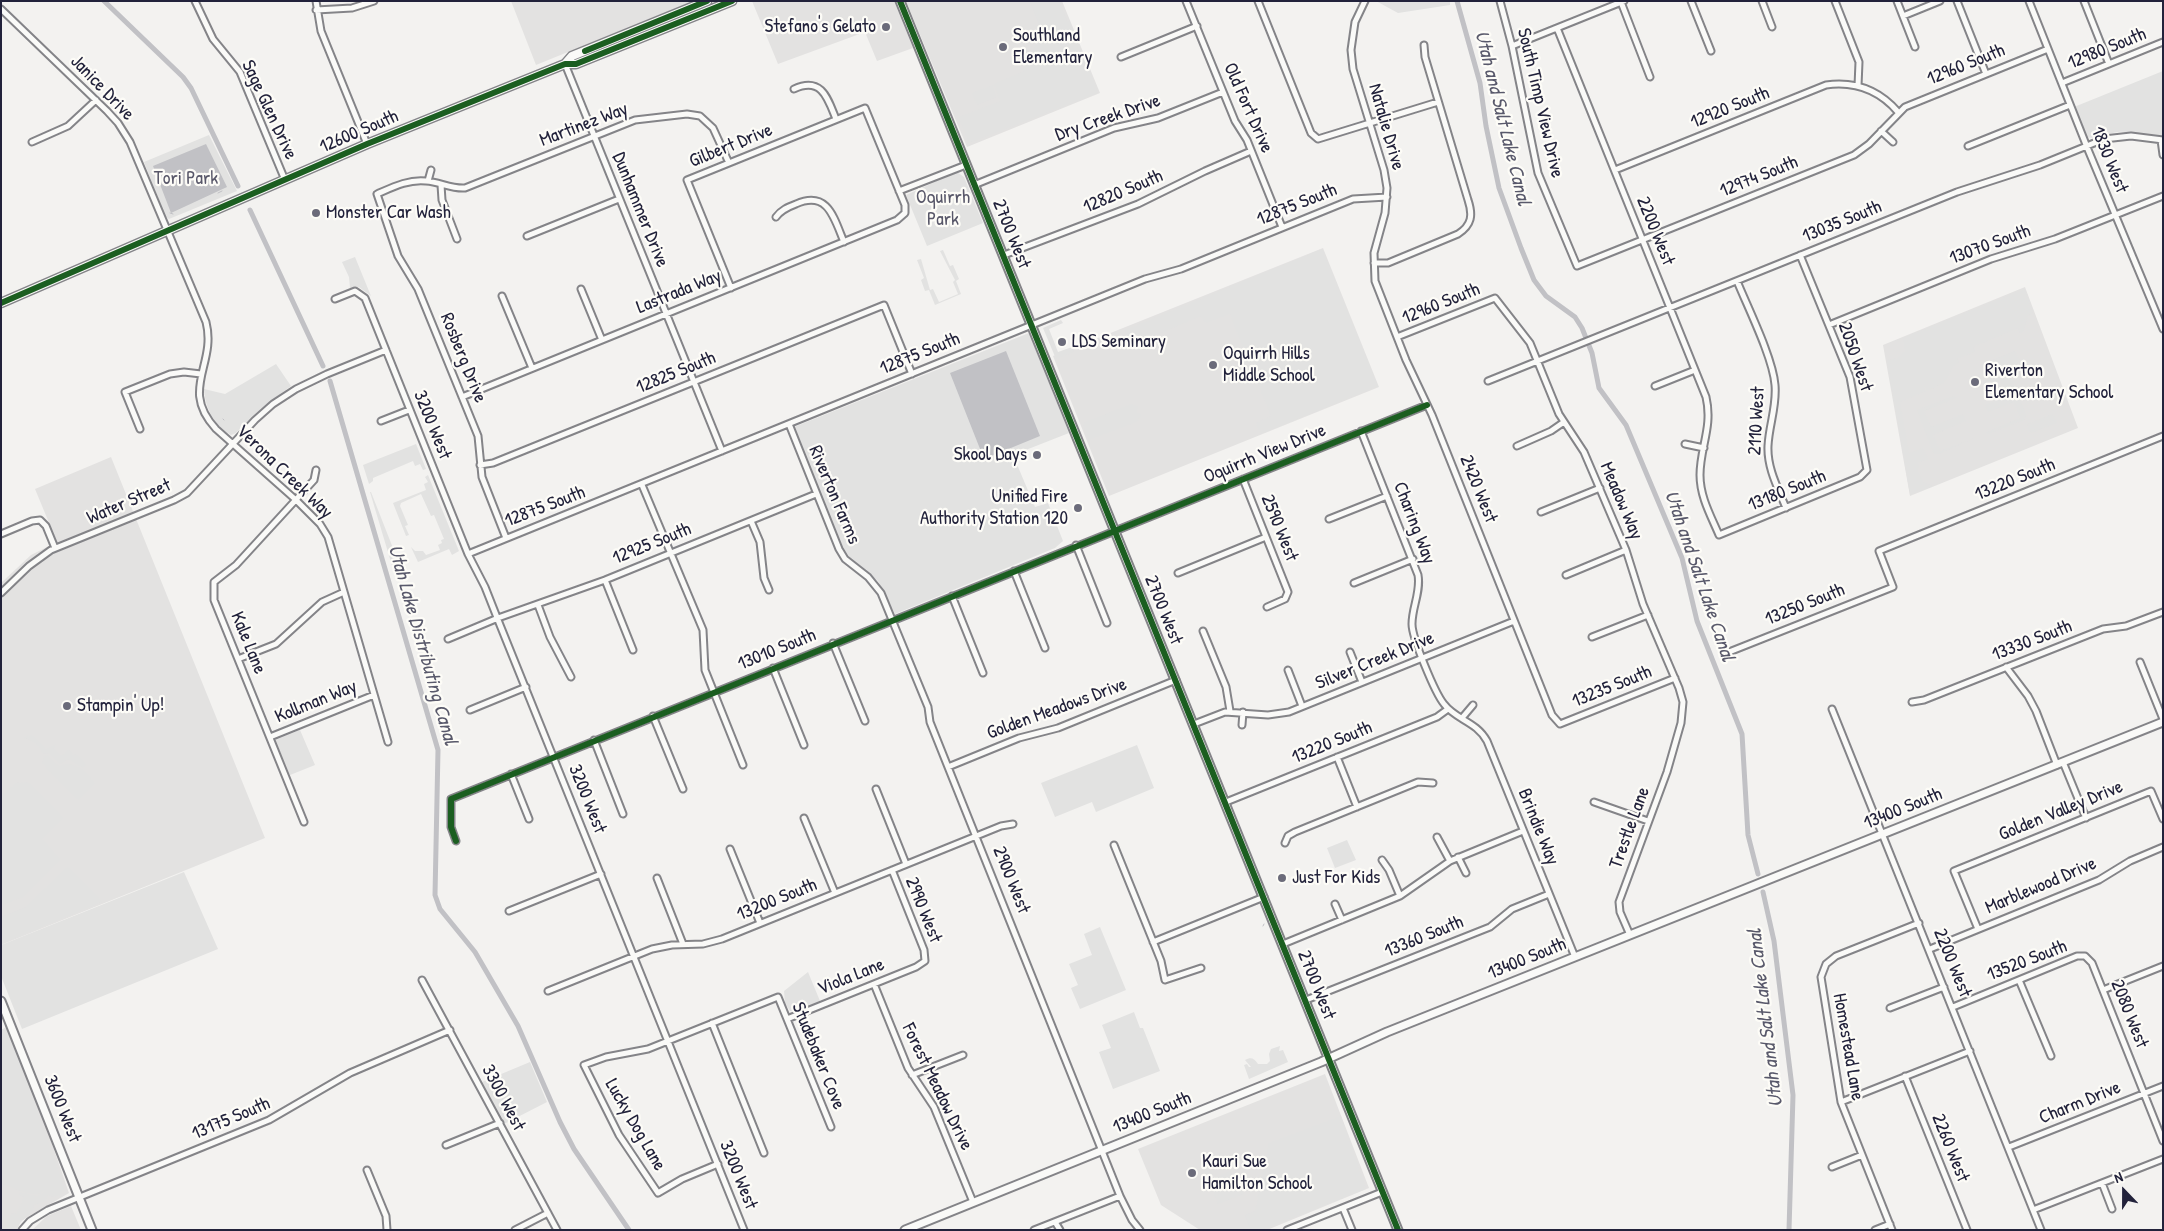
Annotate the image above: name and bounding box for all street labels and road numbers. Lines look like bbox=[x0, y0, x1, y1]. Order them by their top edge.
street label: 12980 South bbox=[2065, 23, 2149, 75]
street label: South Timp View Drive bbox=[1512, 26, 1568, 180]
street label: 12960 South bbox=[1924, 39, 2008, 91]
street label: Janice Drive bbox=[65, 50, 139, 126]
street label: Sage Glen Drive bbox=[236, 57, 302, 163]
street label: Old Fort Drive bbox=[1218, 59, 1278, 157]
street label: Natalie Drive bbox=[1363, 81, 1409, 173]
street label: 12920 South bbox=[1687, 82, 1773, 134]
street label: Dry Creek Drive bbox=[1052, 89, 1164, 147]
street label: Martinez Way bbox=[537, 98, 631, 152]
street label: 12600 South bbox=[316, 105, 402, 159]
street label: Gilbert Drive bbox=[686, 119, 776, 173]
street label: 1830 West bbox=[2085, 123, 2133, 197]
street label: Dunhammer Drive bbox=[607, 149, 673, 271]
street label: 12974 South bbox=[1717, 151, 1801, 203]
street label: 12820 South bbox=[1080, 165, 1166, 219]
street label: 12875 South bbox=[1254, 179, 1340, 231]
street label: 2200 West bbox=[1631, 193, 1679, 269]
street label: 2700 West bbox=[987, 196, 1035, 272]
street label: 13035 South bbox=[1799, 196, 1885, 248]
street label: 13070 South bbox=[1946, 220, 2034, 270]
street label: Lastrada Way bbox=[633, 265, 725, 319]
street label: 12960 South bbox=[1399, 278, 1483, 330]
street label: Rosberg Drive bbox=[435, 310, 491, 406]
street label: 2050 West bbox=[1833, 320, 1877, 394]
street label: 12875 South bbox=[877, 328, 963, 380]
street label: 12825 South bbox=[633, 347, 719, 399]
street label: 2110 West bbox=[1744, 386, 1770, 456]
street label: 3200 West bbox=[408, 387, 456, 463]
street label: Oquirrh View Drive bbox=[1201, 419, 1329, 489]
street label: Verona Creek Way bbox=[231, 420, 337, 524]
street label: Riverton Farms bbox=[803, 442, 865, 548]
street label: 2420 West bbox=[1454, 452, 1502, 526]
street label: 13220 South bbox=[1972, 454, 2058, 506]
street label: Meadow Way bbox=[1595, 459, 1647, 543]
street label: 13180 South bbox=[1745, 465, 1829, 517]
street label: Water Street bbox=[84, 474, 174, 530]
street label: Charing Way bbox=[1388, 479, 1440, 567]
street label: 12875 South bbox=[502, 481, 588, 533]
street label: 2590 West bbox=[1255, 491, 1303, 565]
street label: 12925 South bbox=[609, 518, 695, 570]
street label: 2700 West bbox=[1139, 572, 1187, 648]
street label: 13250 South bbox=[1762, 579, 1848, 631]
street label: Kale Lane bbox=[225, 609, 271, 677]
street label: 13330 South bbox=[1989, 615, 2075, 667]
street label: 13010 South bbox=[735, 624, 819, 676]
street label: Silver Creek Drive bbox=[1312, 627, 1438, 695]
street label: 13235 South bbox=[1569, 661, 1655, 713]
street label: Golden Meadows Drive bbox=[984, 673, 1130, 745]
street label: Kollman Way bbox=[272, 675, 360, 729]
street label: 13220 South bbox=[1289, 717, 1375, 769]
street label: 3200 West bbox=[563, 761, 611, 837]
street label: Golden Valley Drive bbox=[1996, 776, 2126, 846]
street label: 13400 South bbox=[1861, 783, 1945, 835]
street label: Trestle Lane bbox=[1605, 784, 1655, 872]
street label: Brindie Way bbox=[1512, 785, 1564, 869]
street label: 2900 West bbox=[987, 843, 1035, 917]
street label: Marblewood Drive bbox=[1982, 852, 2100, 920]
street label: 13200 South bbox=[734, 874, 820, 926]
street label: 2990 West bbox=[900, 874, 946, 946]
street label: 13360 South bbox=[1381, 911, 1467, 963]
street label: 2200 West bbox=[1928, 925, 1976, 1001]
street label: 13400 South bbox=[1485, 933, 1569, 985]
street label: 13520 South bbox=[1984, 935, 2070, 987]
street label: 2700 West bbox=[1292, 947, 1340, 1023]
street label: Viola Lane bbox=[814, 953, 888, 1001]
street label: 2080 West bbox=[2105, 977, 2153, 1051]
street label: Homestead Lane bbox=[1827, 992, 1869, 1102]
street label: Studebaker Cove bbox=[786, 999, 850, 1113]
street label: Forest Meadow Drive bbox=[896, 1020, 978, 1154]
street label: 3300 West bbox=[476, 1061, 530, 1135]
street label: 3600 West bbox=[38, 1072, 86, 1146]
street label: Lucky Dog Lane bbox=[600, 1075, 670, 1175]
street label: Charm Drive bbox=[2036, 1076, 2124, 1130]
street label: 13400 South bbox=[1110, 1087, 1194, 1139]
street label: 13175 South bbox=[189, 1092, 273, 1146]
street label: 2260 West bbox=[1926, 1111, 1974, 1185]
street label: 3200 West bbox=[714, 1137, 762, 1213]

